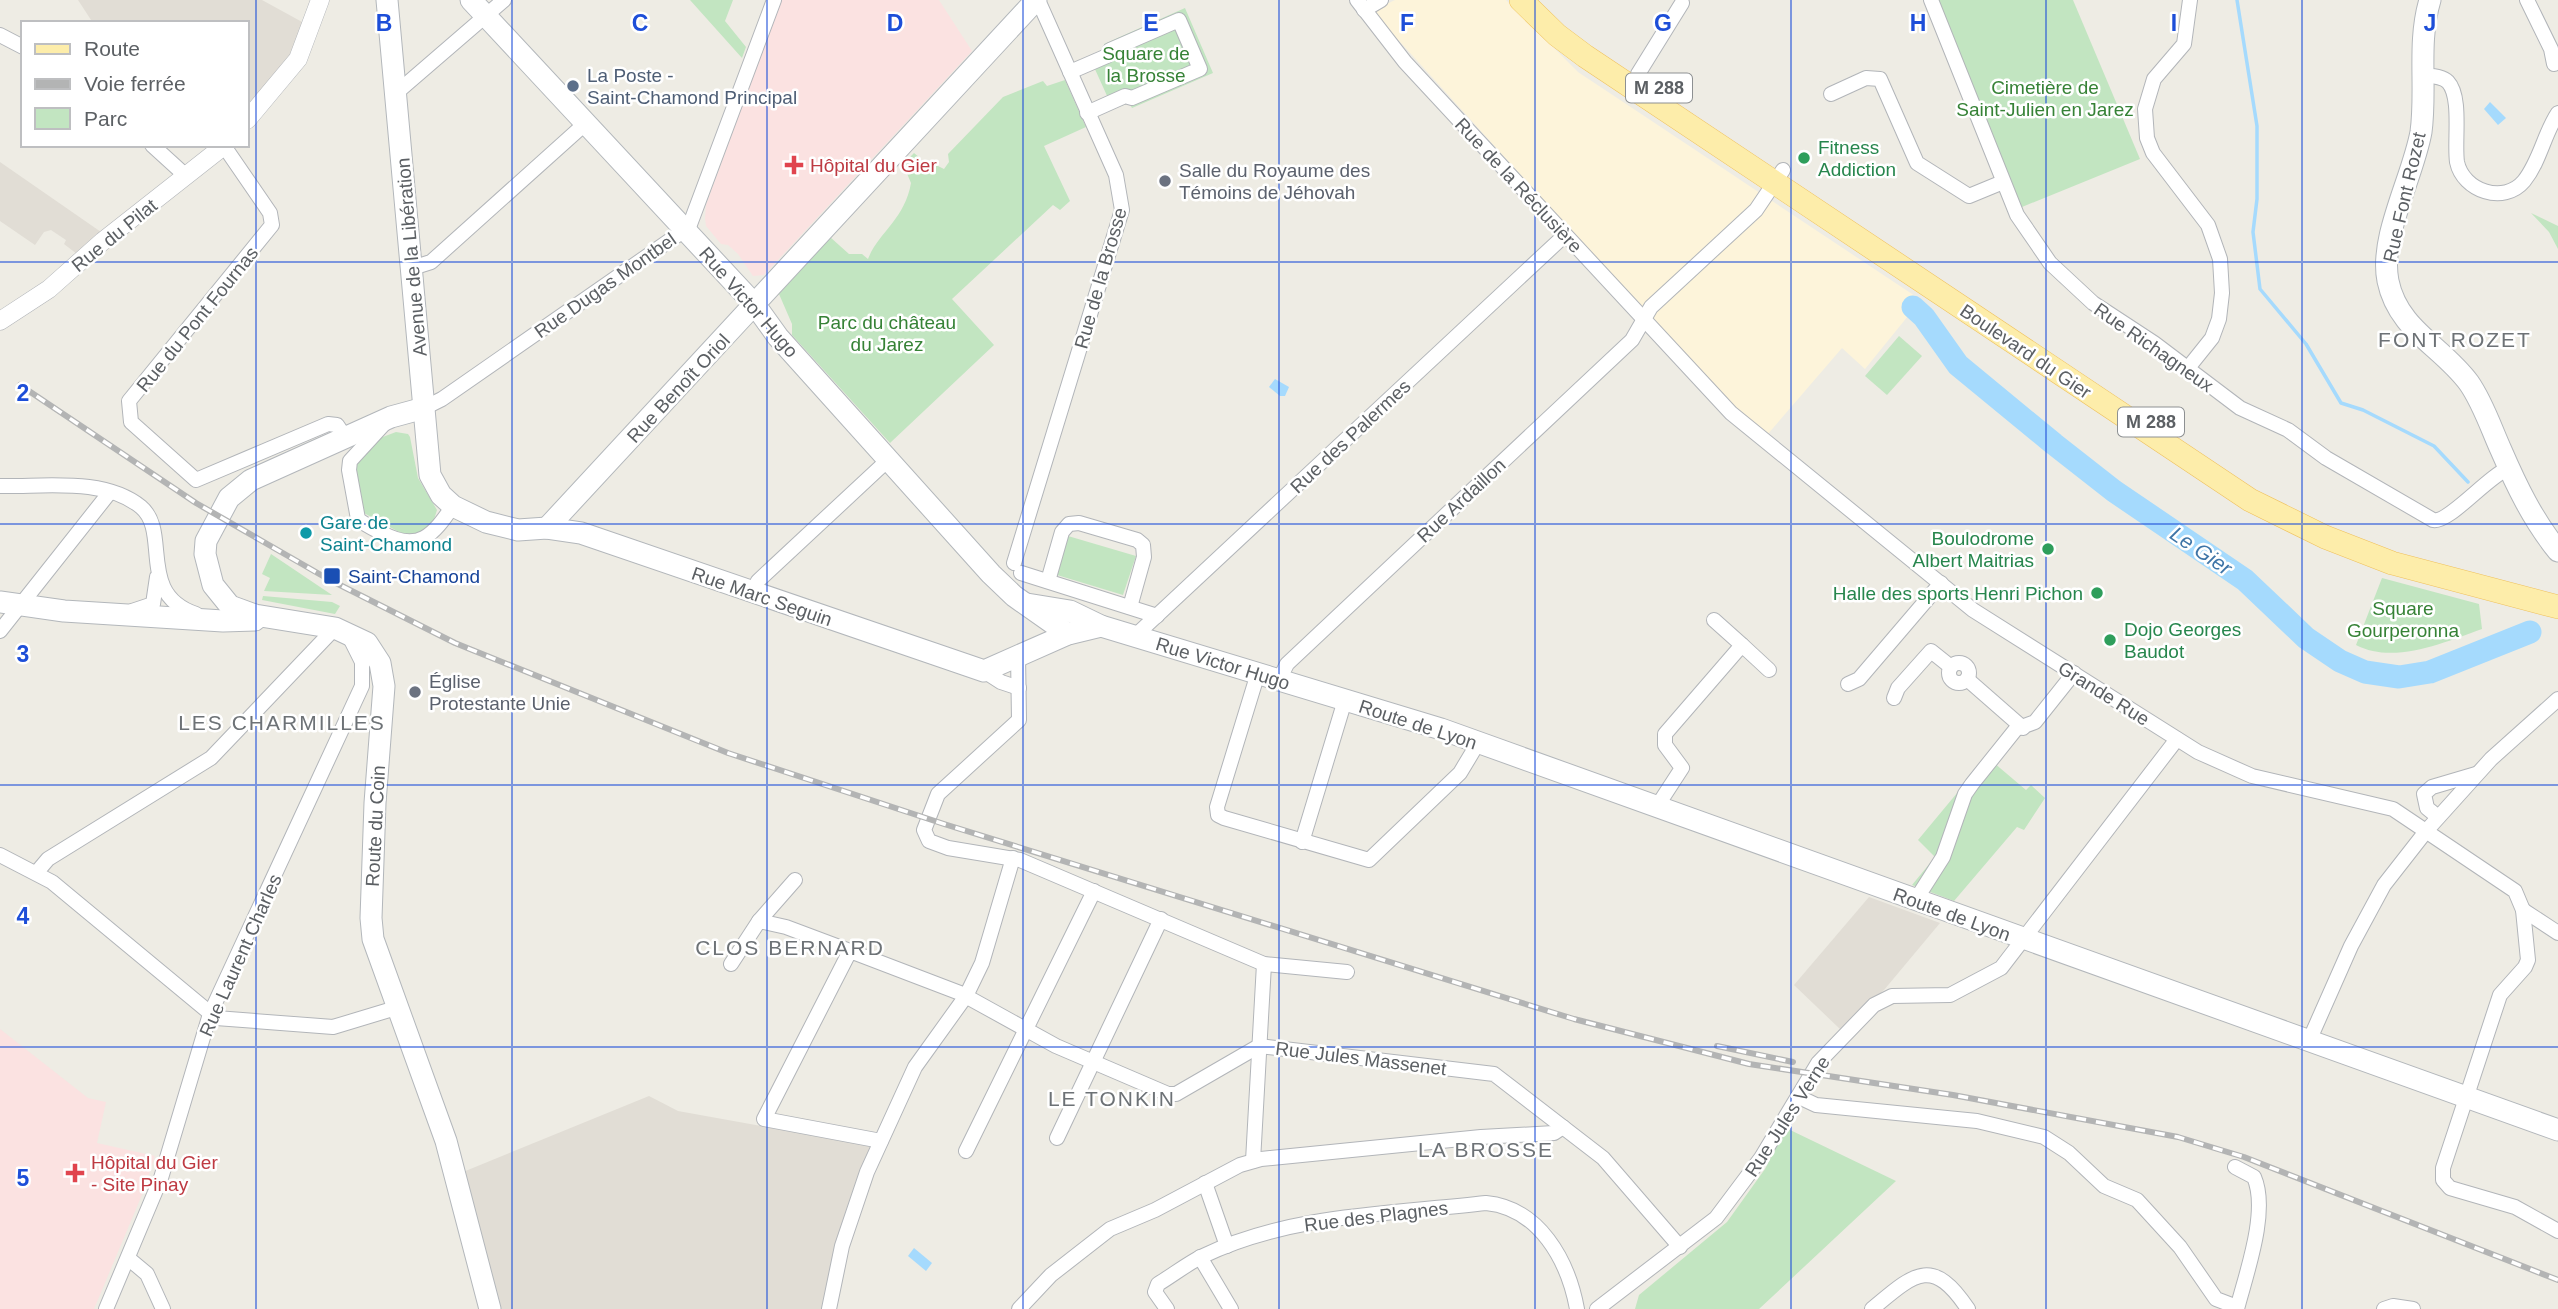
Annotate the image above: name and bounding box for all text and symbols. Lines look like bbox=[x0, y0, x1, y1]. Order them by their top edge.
text: B bbox=[376, 10, 392, 36]
text: C bbox=[632, 10, 648, 36]
text: D bbox=[887, 10, 903, 36]
text: E bbox=[1143, 10, 1159, 36]
text: F bbox=[1400, 10, 1414, 36]
text: G bbox=[1654, 10, 1672, 36]
text: H bbox=[1910, 10, 1926, 36]
text: I bbox=[2171, 10, 2177, 36]
text: J bbox=[2424, 10, 2436, 36]
legend bbox=[21, 21, 248, 147]
text: Route bbox=[84, 37, 140, 60]
park label: Square de la Brosse bbox=[1102, 43, 1190, 86]
place label: La Poste - Saint-Chamond Principal bbox=[587, 65, 797, 108]
text: Voie ferrée bbox=[84, 72, 186, 95]
road number: M 288 bbox=[1626, 74, 1692, 102]
park label: Cimetière de Saint-Julien en Jarez bbox=[1956, 77, 2134, 120]
marker: La Poste - Saint-Chamond Principal bbox=[565, 78, 581, 94]
text: Parc bbox=[84, 107, 127, 130]
street label: Rue de la Réclusière bbox=[1451, 114, 1586, 257]
street label: Rue Font Rozet bbox=[2379, 129, 2430, 264]
place label: Fitness Addiction bbox=[1818, 137, 1896, 180]
marker: Fitness Addiction bbox=[1796, 150, 1812, 166]
marker: Hôpital du Gier bbox=[784, 155, 804, 175]
place label: Hôpital du Gier bbox=[810, 155, 937, 176]
street label: Avenue de la Libération bbox=[392, 157, 431, 357]
place label: Salle du Royaume des Témoins de Jéhovah bbox=[1179, 160, 1370, 203]
marker: Salle du Royaume des Témoins de Jéhovah bbox=[1157, 173, 1173, 189]
street label: Rue du Pilat bbox=[67, 194, 162, 276]
street label: Rue de la Brosse bbox=[1070, 205, 1131, 351]
street label: Rue Dugas Montbel bbox=[530, 229, 680, 342]
street label: Rue du Pont Fournas bbox=[132, 243, 262, 396]
street label: Rue Victor Hugo bbox=[695, 243, 802, 362]
street label: Rue Richagneux bbox=[2090, 299, 2218, 397]
street label: Boulevard du Gier bbox=[1956, 300, 2096, 403]
park label: Parc du château du Jarez bbox=[818, 312, 956, 355]
district label: FONT ROZET bbox=[2378, 328, 2532, 351]
street label: Rue Benoît Oriol bbox=[623, 330, 734, 447]
street label: Rue des Palermes bbox=[1286, 375, 1415, 497]
text: 2 bbox=[17, 380, 29, 406]
road number: M 288 bbox=[2118, 408, 2184, 436]
street label: Rue Ardaillon bbox=[1413, 454, 1510, 547]
place label: Gare de Saint-Chamond bbox=[320, 512, 452, 555]
water label: Le Gier bbox=[2166, 522, 2237, 580]
marker: Gare de Saint-Chamond bbox=[298, 525, 314, 541]
place label: Boulodrome Albert Maitrias bbox=[1913, 528, 2034, 571]
marker: Boulodrome Albert Maitrias bbox=[2040, 541, 2056, 557]
street label: Rue Marc Seguin bbox=[689, 563, 835, 630]
marker: Saint-Chamond bbox=[322, 566, 342, 586]
place label: Saint-Chamond bbox=[348, 566, 480, 587]
place label: Halle des sports Henri Pichon bbox=[1833, 583, 2083, 604]
marker: Halle des sports Henri Pichon bbox=[2089, 585, 2105, 601]
park label: Square Gourperonna bbox=[2347, 598, 2459, 641]
place label: Dojo Georges Baudot bbox=[2124, 619, 2241, 662]
marker: Dojo Georges Baudot bbox=[2102, 632, 2118, 648]
street label: Rue Victor Hugo bbox=[1153, 633, 1292, 694]
text: 3 bbox=[17, 641, 29, 667]
street label: Grande Rue bbox=[2054, 657, 2153, 730]
place label: Église Protestante Unie bbox=[429, 671, 571, 714]
marker: Église Protestante Unie bbox=[407, 684, 423, 700]
street label: Route de Lyon bbox=[1356, 696, 1480, 753]
district label: LES CHARMILLES bbox=[178, 711, 386, 734]
street label: Route du Coin bbox=[362, 765, 389, 887]
street label: Rue Laurent Charles bbox=[195, 871, 286, 1040]
street label: Route de Lyon bbox=[1890, 884, 2013, 945]
text: 4 bbox=[17, 903, 30, 929]
district label: CLOS BERNARD bbox=[695, 936, 885, 959]
street label: Rue Jules Massenet bbox=[1274, 1038, 1448, 1079]
street label: Rue Jules Verne bbox=[1741, 1052, 1834, 1180]
district label: LE TONKIN bbox=[1048, 1087, 1176, 1110]
district label: LA BROSSE bbox=[1418, 1138, 1554, 1161]
place label: Hôpital du Gier - Site Pinay bbox=[91, 1152, 218, 1195]
marker: Hôpital du Gier - Site Pinay bbox=[65, 1163, 85, 1183]
text: 5 bbox=[17, 1165, 30, 1191]
street label: Rue des Plagnes bbox=[1303, 1197, 1449, 1236]

